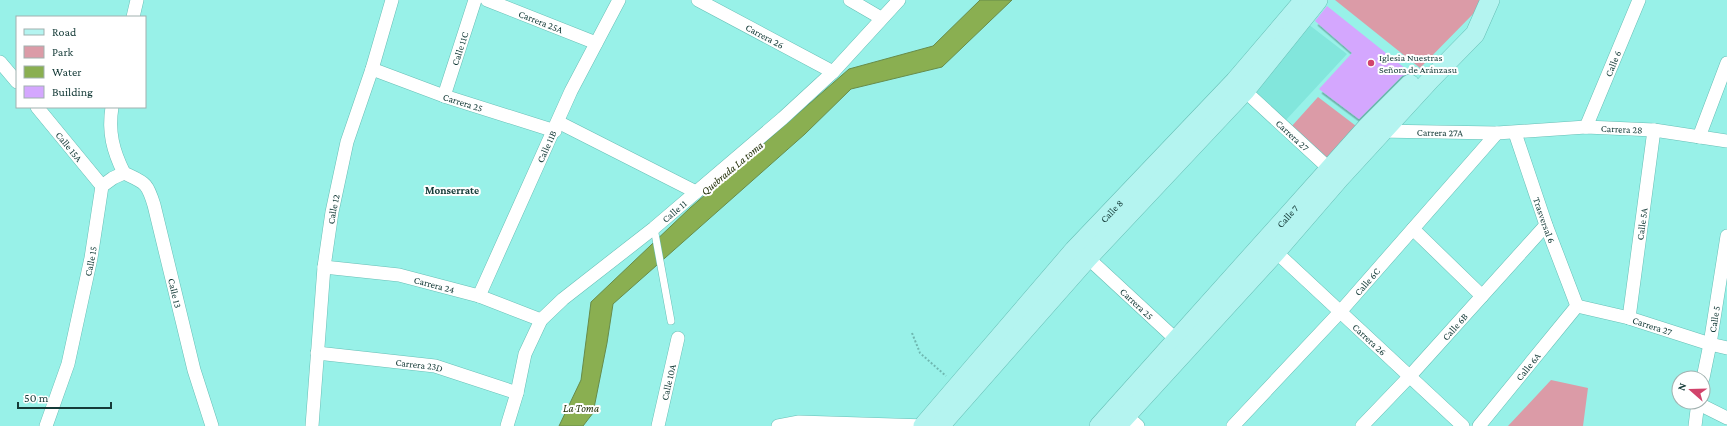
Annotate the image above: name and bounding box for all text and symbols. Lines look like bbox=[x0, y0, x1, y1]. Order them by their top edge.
street label: Carrera 25A bbox=[517, 8, 565, 35]
legend bbox=[16, 16, 146, 108]
street label: Carrera 26 bbox=[744, 21, 786, 50]
text: Road bbox=[52, 25, 77, 39]
street label: Calle 11C bbox=[449, 30, 470, 67]
text: Park bbox=[52, 45, 74, 59]
street label: Calle 6 bbox=[1602, 49, 1623, 78]
place label: Iglesia Nuestras Señora de Aránzasu bbox=[1379, 52, 1458, 75]
marker: Iglesia Nuestras Señora de Aránzasu bbox=[1366, 58, 1376, 68]
text: Water bbox=[52, 65, 82, 79]
text: Building bbox=[52, 85, 93, 99]
street label: Carrera 25 bbox=[442, 91, 485, 114]
street label: Carrera 27 bbox=[1274, 117, 1312, 153]
street label: Carrera 28 bbox=[1601, 122, 1643, 135]
street label: Carrera 27A bbox=[1417, 126, 1464, 138]
street label: Calle 11B bbox=[534, 128, 558, 164]
street label: Calle 15A bbox=[54, 129, 85, 164]
water label: Quebrada La toma bbox=[699, 139, 765, 197]
district label: Monserrate bbox=[425, 184, 479, 196]
street label: Calle 12 bbox=[325, 193, 341, 225]
street label: Trasversal 6 bbox=[1532, 196, 1558, 245]
street label: Calle 11 bbox=[660, 197, 689, 224]
street label: Calle 8 bbox=[1098, 197, 1125, 225]
street label: Calle 7 bbox=[1274, 202, 1300, 230]
street label: Calle 5A bbox=[1634, 207, 1649, 241]
street label: Calle 15 bbox=[82, 245, 98, 277]
street label: Calle 6C bbox=[1352, 265, 1382, 297]
street label: Carrera 24 bbox=[413, 274, 456, 295]
street label: Calle 13 bbox=[166, 277, 184, 309]
street label: Carrera 25 bbox=[1118, 285, 1156, 322]
street label: Calle 5 bbox=[1706, 305, 1721, 333]
street label: Calle 6B bbox=[1440, 310, 1470, 342]
street label: Carrera 27 bbox=[1631, 314, 1674, 337]
street label: Carrera 26 bbox=[1351, 321, 1389, 357]
street label: Calle 6A bbox=[1513, 350, 1543, 383]
street label: Carrera 23D bbox=[395, 356, 445, 374]
street label: Calle 10A bbox=[659, 363, 677, 401]
north arrow bbox=[1671, 370, 1711, 410]
text: N bbox=[1675, 381, 1689, 392]
scale bar bbox=[18, 384, 111, 410]
text: 50 m bbox=[24, 391, 49, 405]
water label: La Toma bbox=[563, 402, 599, 414]

